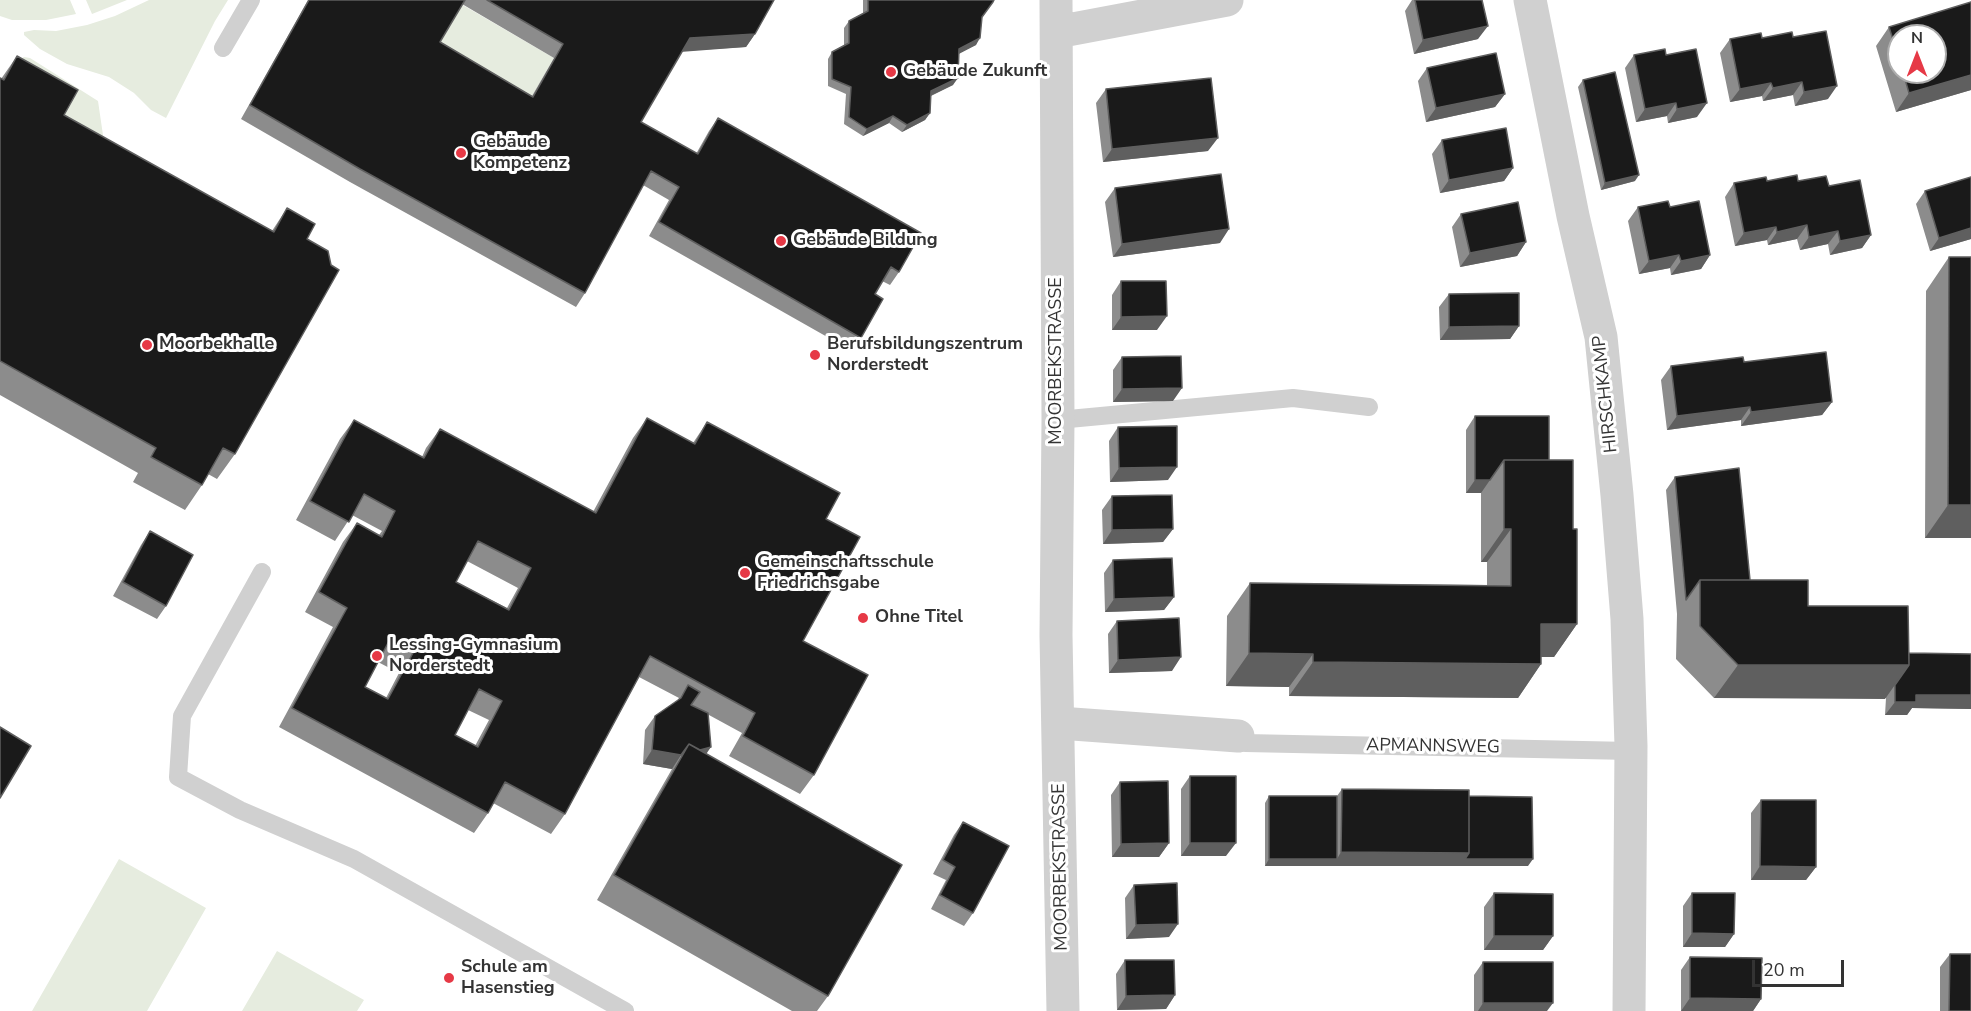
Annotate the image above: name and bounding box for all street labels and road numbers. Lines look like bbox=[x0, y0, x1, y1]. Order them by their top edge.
street label: MOORBEKSTRASSE bbox=[1046, 277, 1068, 445]
street label: HIRSCHKAMP bbox=[1589, 334, 1623, 454]
street label: APMANNSWEG bbox=[1366, 735, 1500, 759]
street label: MOORBEKSTRASSE bbox=[1049, 783, 1073, 951]

